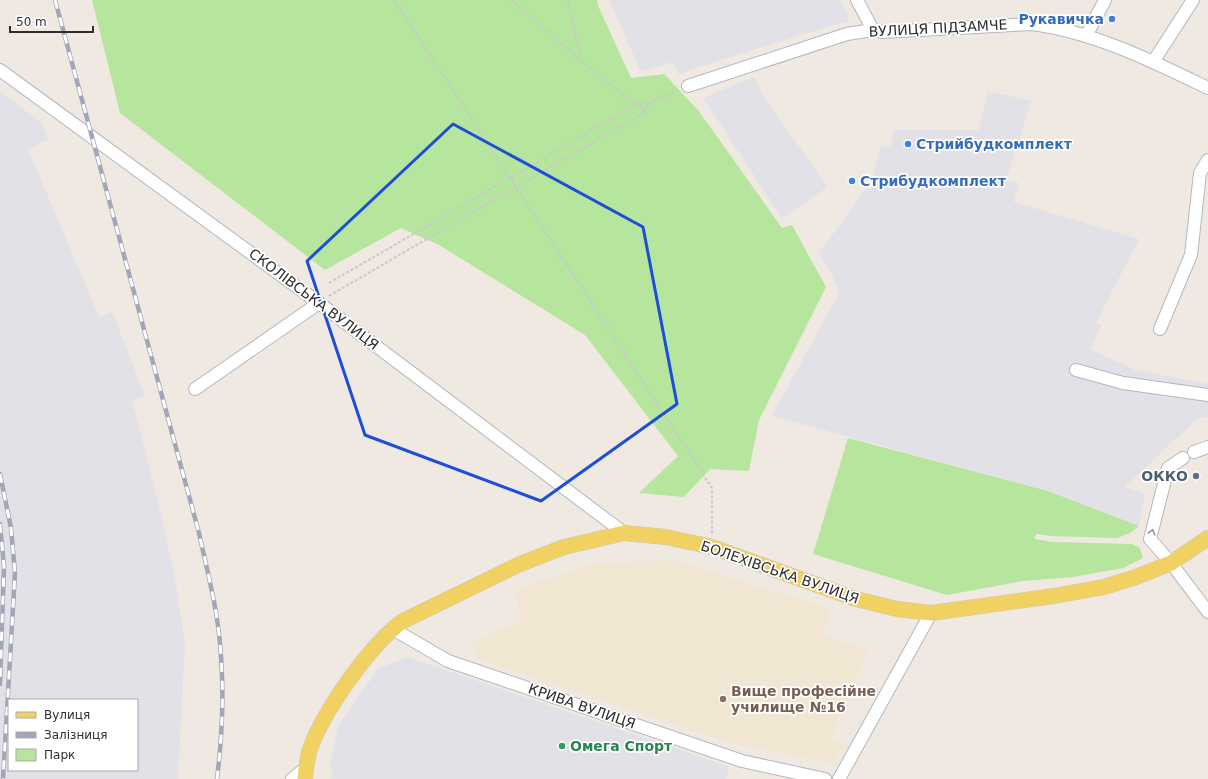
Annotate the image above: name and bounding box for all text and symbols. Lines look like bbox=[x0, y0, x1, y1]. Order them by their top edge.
scale bar bbox=[10, 8, 93, 34]
place label: Рукавичка bbox=[1018, 11, 1104, 27]
marker: Рукавичка bbox=[1107, 14, 1117, 24]
text: 50 m bbox=[16, 15, 47, 29]
street label: ВУЛИЦЯ ПІДЗАМЧЕ bbox=[868, 16, 1008, 40]
place label: Стрийбудкомплект bbox=[916, 136, 1073, 152]
marker: Стрийбудкомплект bbox=[903, 139, 913, 149]
place label: Стрибудкомплект bbox=[860, 173, 1007, 189]
marker: Стрибудкомплект bbox=[847, 176, 857, 186]
street label: СКОЛІВСЬКА ВУЛИЦЯ bbox=[246, 245, 382, 353]
place label: ОККО bbox=[1141, 468, 1188, 484]
marker: ОККО bbox=[1191, 471, 1201, 481]
one-way arrow bbox=[1147, 529, 1155, 535]
street label: БОЛЕХІВСЬКА ВУЛИЦЯ bbox=[699, 537, 861, 607]
street label: КРИВА ВУЛИЦЯ bbox=[526, 680, 638, 732]
place label: Вище професійне училище №16 bbox=[731, 683, 876, 715]
marker: Вище професійне училище №16 bbox=[718, 694, 728, 704]
legend bbox=[8, 699, 138, 771]
text: Вулиця bbox=[44, 708, 90, 722]
text: Залізниця bbox=[44, 728, 107, 742]
place label: Омега Спорт bbox=[570, 738, 673, 754]
marker: Омега Спорт bbox=[557, 741, 567, 751]
text: Парк bbox=[44, 748, 75, 762]

